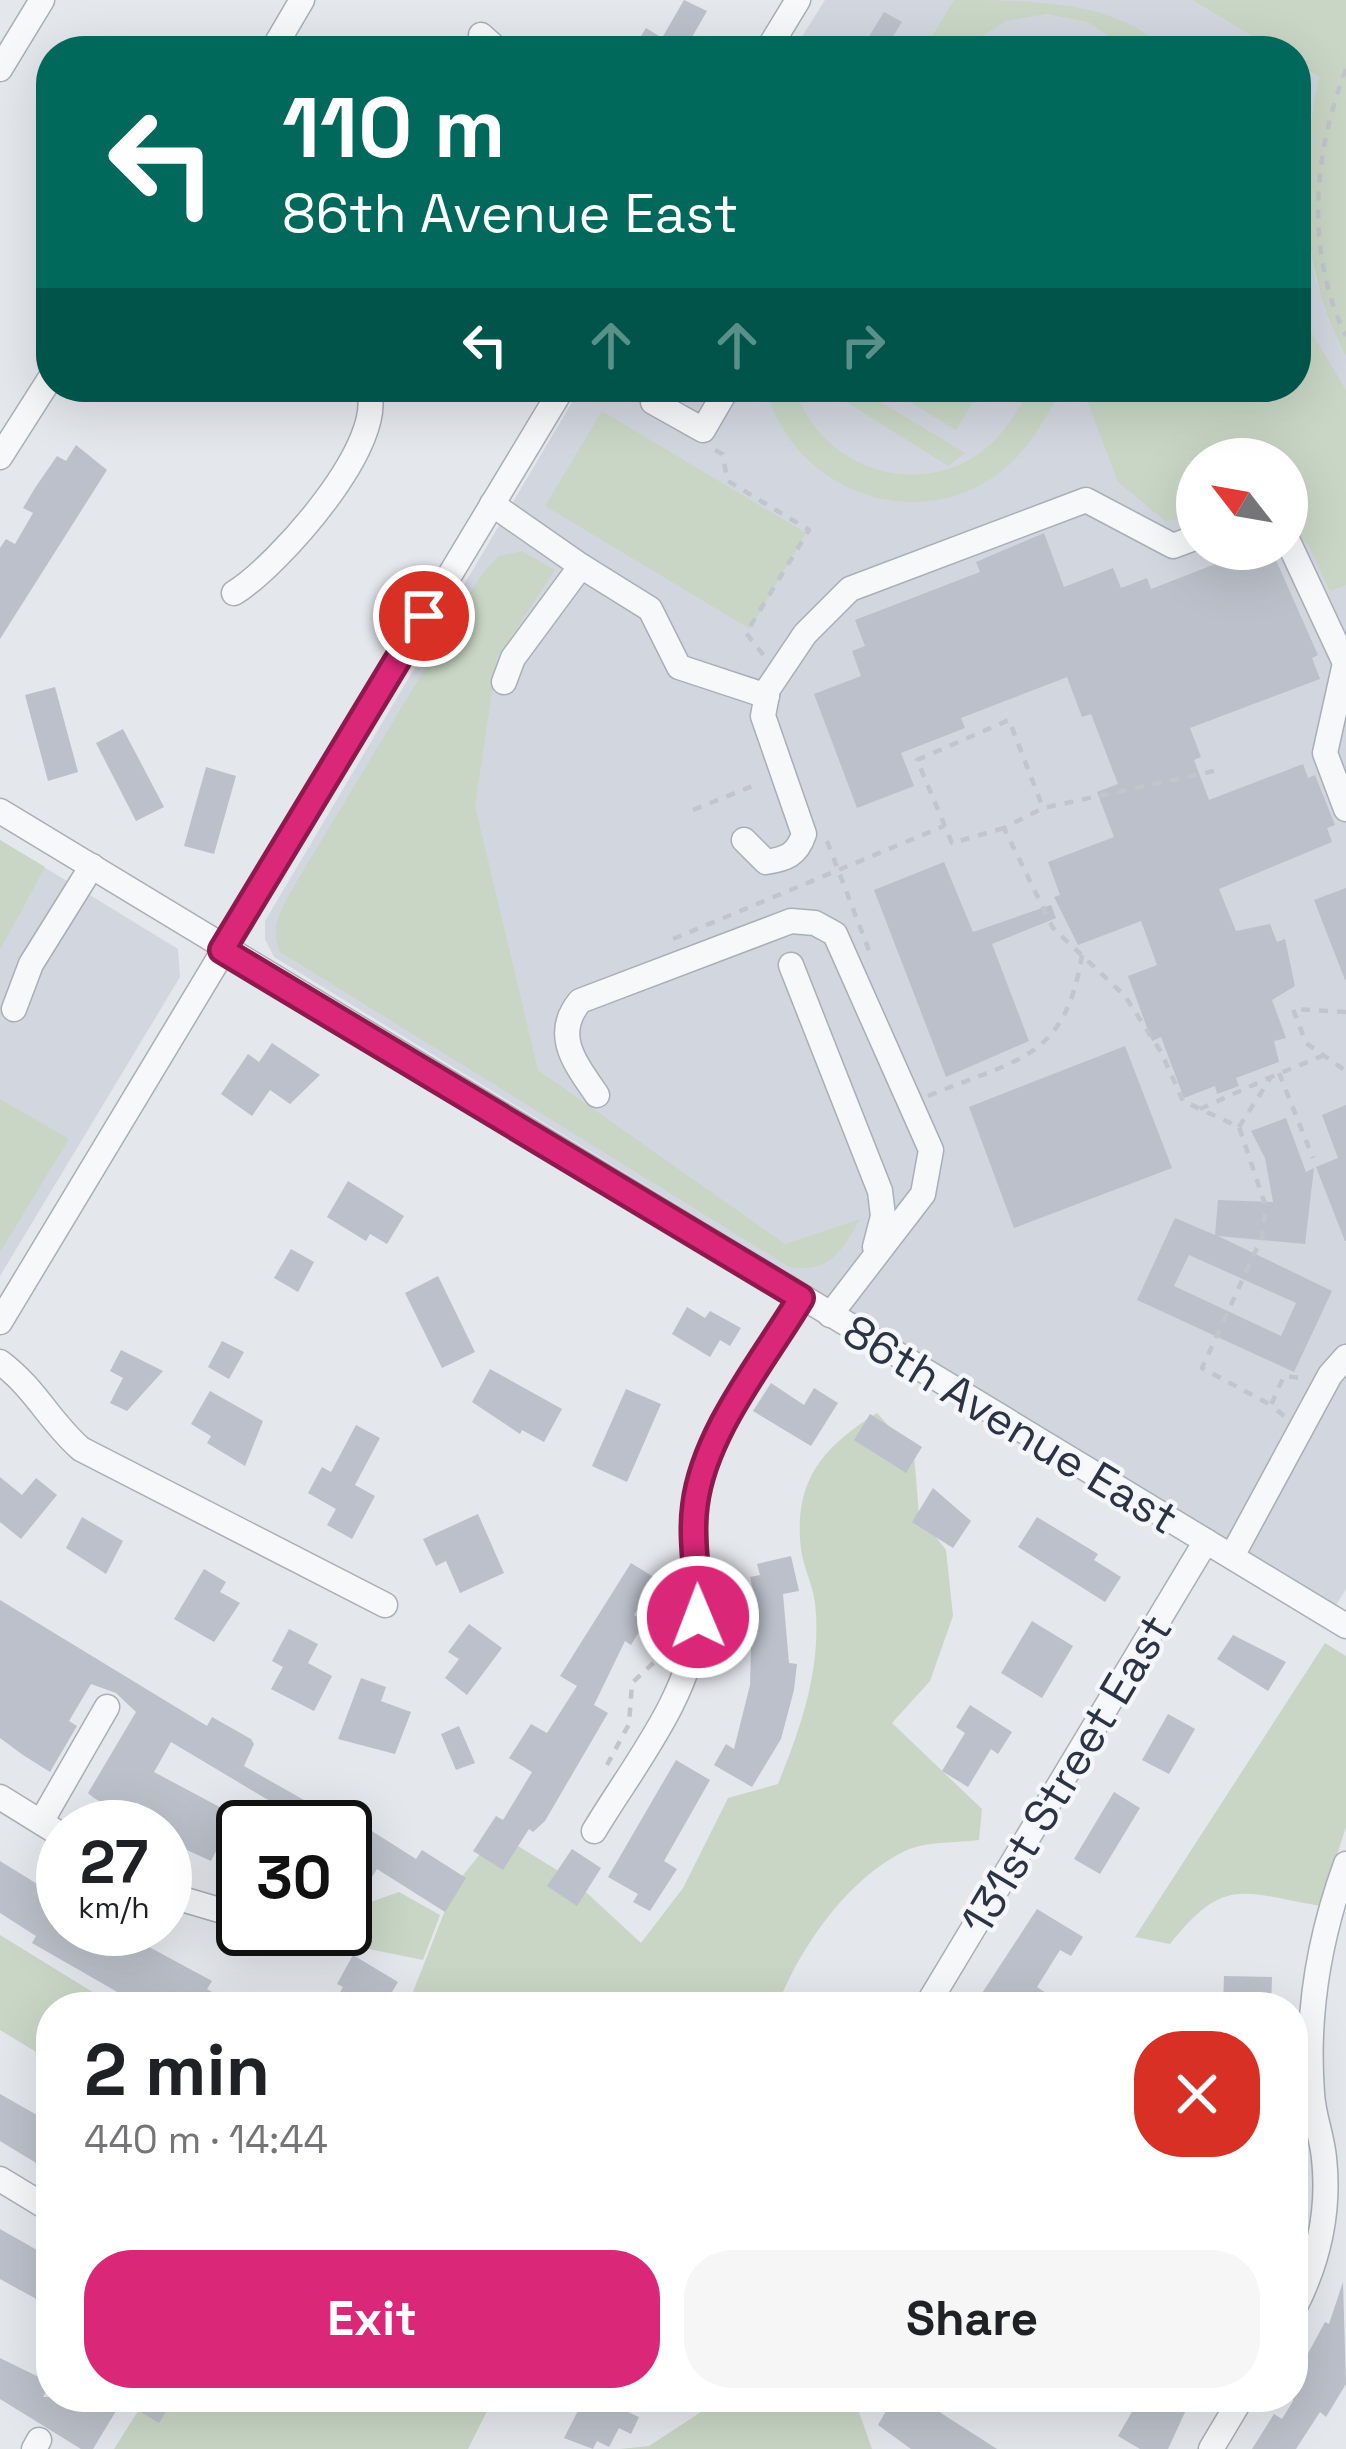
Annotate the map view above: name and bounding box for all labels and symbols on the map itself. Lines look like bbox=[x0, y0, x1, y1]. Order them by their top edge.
north arrow bbox=[1176, 438, 1308, 570]
pin bbox=[373, 565, 475, 667]
street label: 86th Avenue East bbox=[833, 1302, 1188, 1547]
position arrow bbox=[635, 1554, 761, 1680]
street label: 131st Street East bbox=[948, 1604, 1184, 1945]
speed limit sign: 30 bbox=[216, 1800, 372, 1956]

